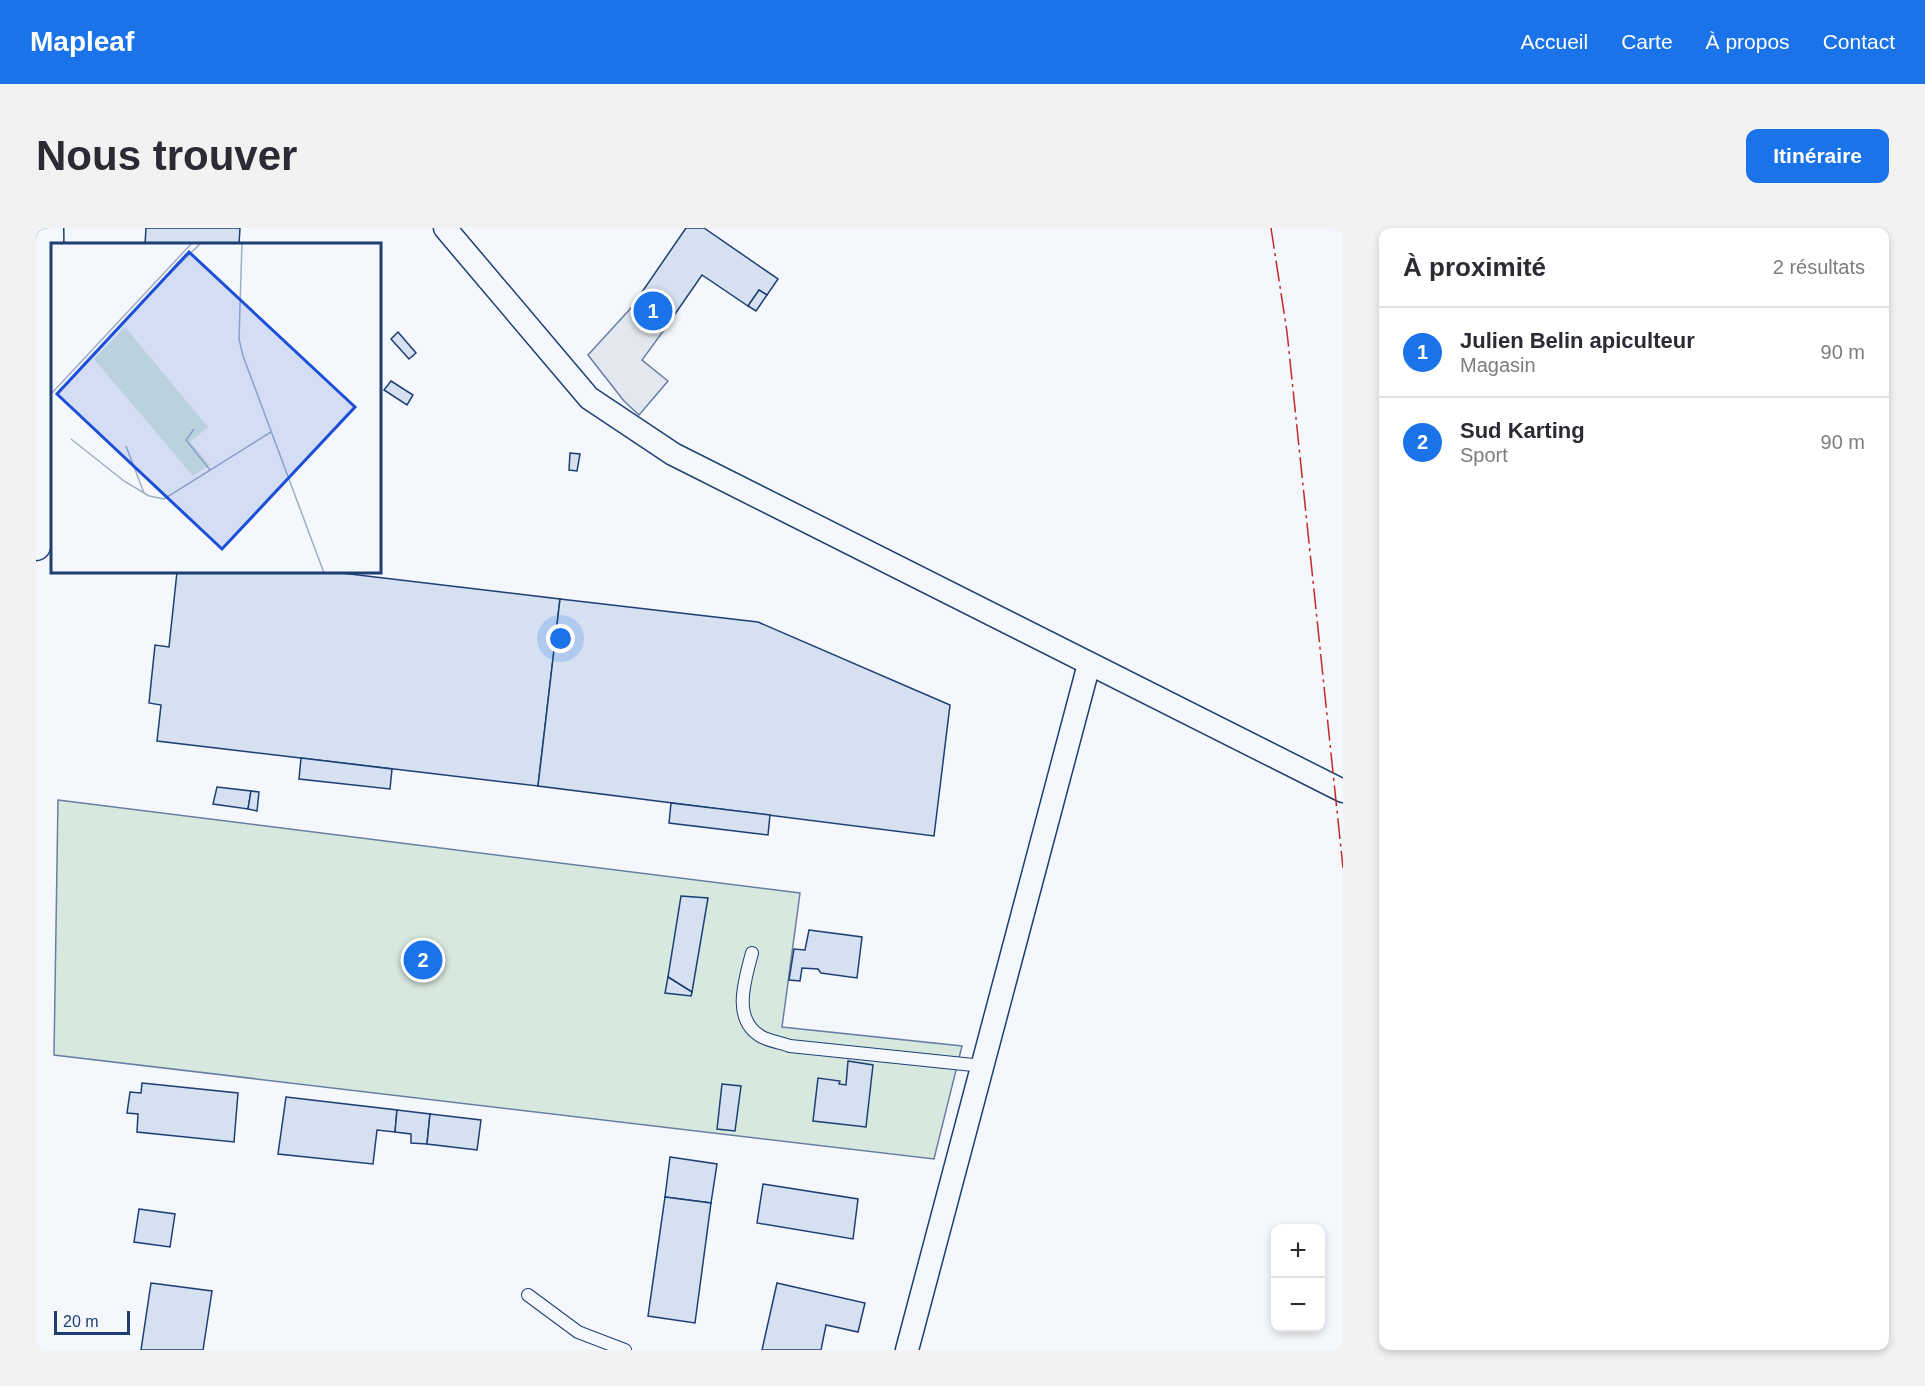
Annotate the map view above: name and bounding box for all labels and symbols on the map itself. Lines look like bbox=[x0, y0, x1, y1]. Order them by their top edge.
inset map bbox=[51, 243, 381, 573]
pin: 1 bbox=[634, 288, 672, 334]
your location bbox=[546, 624, 575, 653]
pin: 2 bbox=[404, 938, 442, 982]
scale bar bbox=[54, 1308, 130, 1336]

